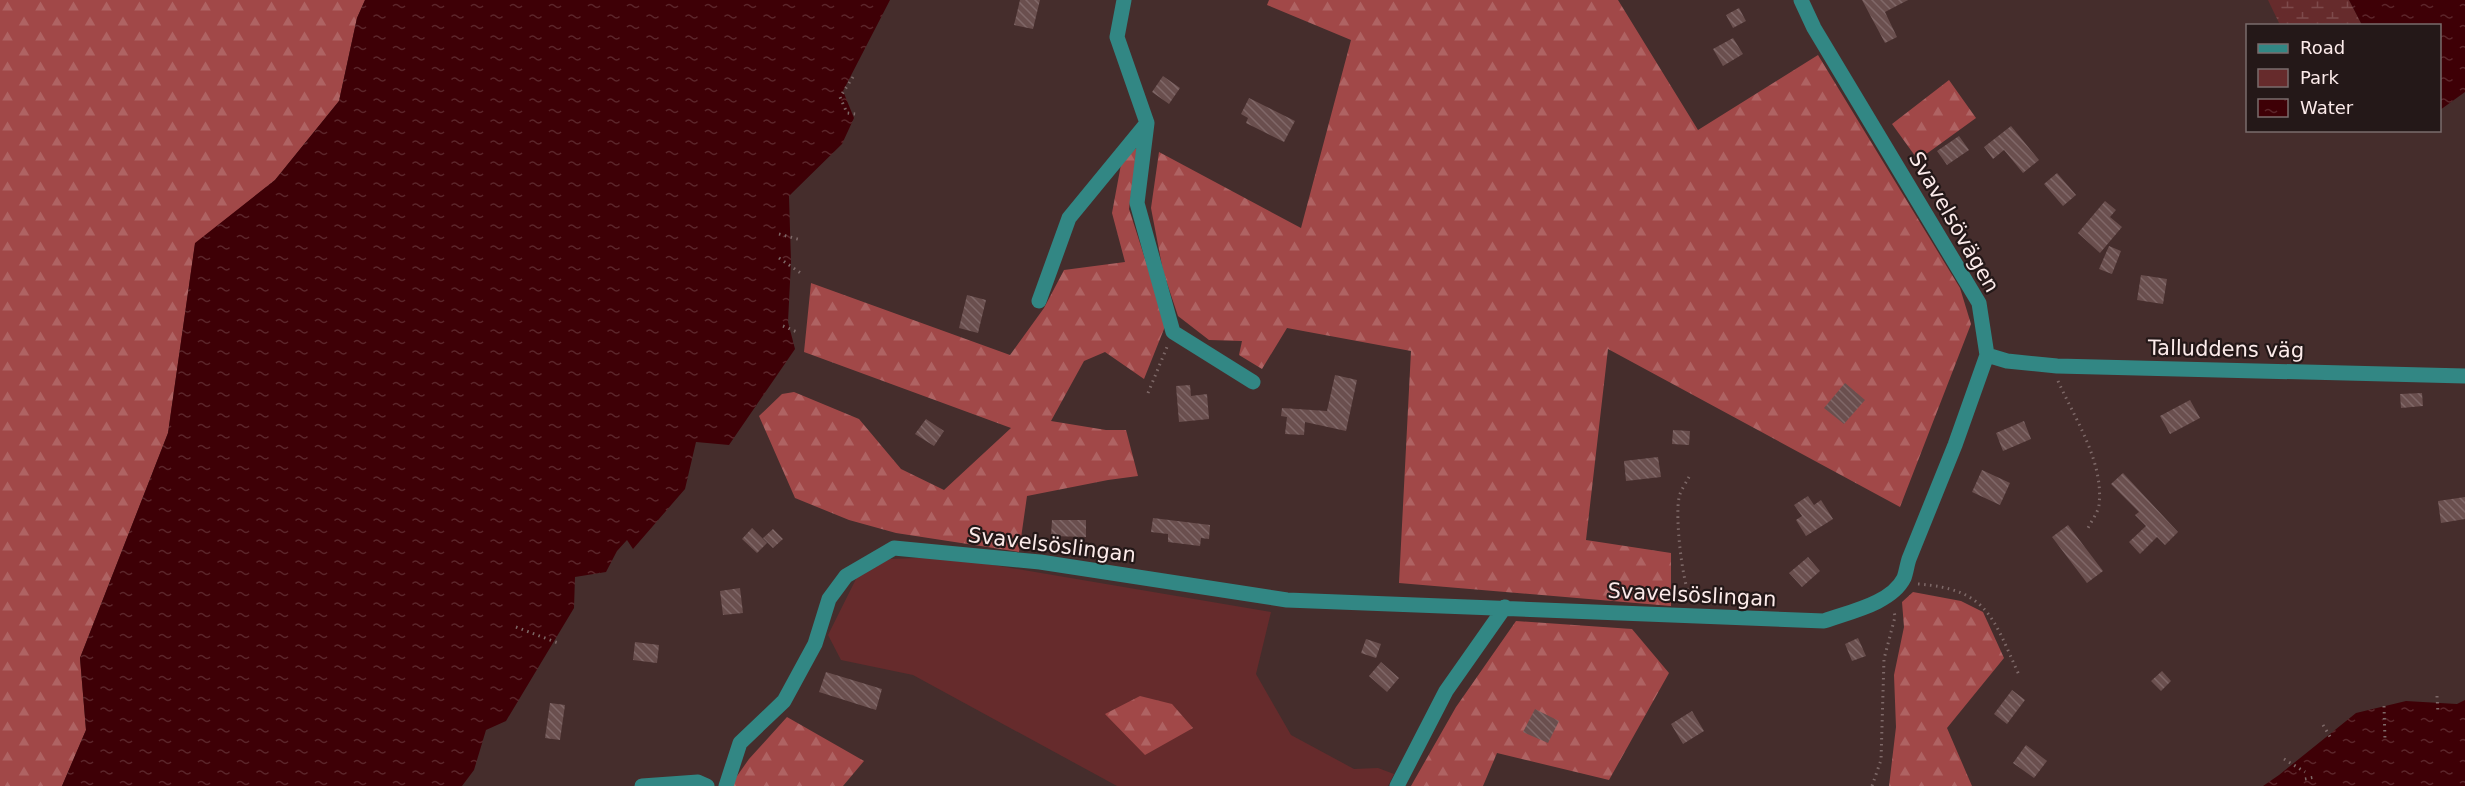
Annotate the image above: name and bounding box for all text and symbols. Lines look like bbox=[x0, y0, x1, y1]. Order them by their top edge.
legend bbox=[2246, 24, 2441, 132]
text: Road bbox=[2300, 37, 2345, 58]
text: Park bbox=[2300, 67, 2339, 88]
text: Water bbox=[2300, 97, 2354, 118]
street label: Svavelsövägen bbox=[1904, 147, 2004, 297]
street label: Talluddens väg bbox=[2147, 336, 2304, 362]
street label: Svavelsöslingan bbox=[967, 523, 1137, 567]
street label: Svavelsöslingan bbox=[1607, 579, 1777, 611]

